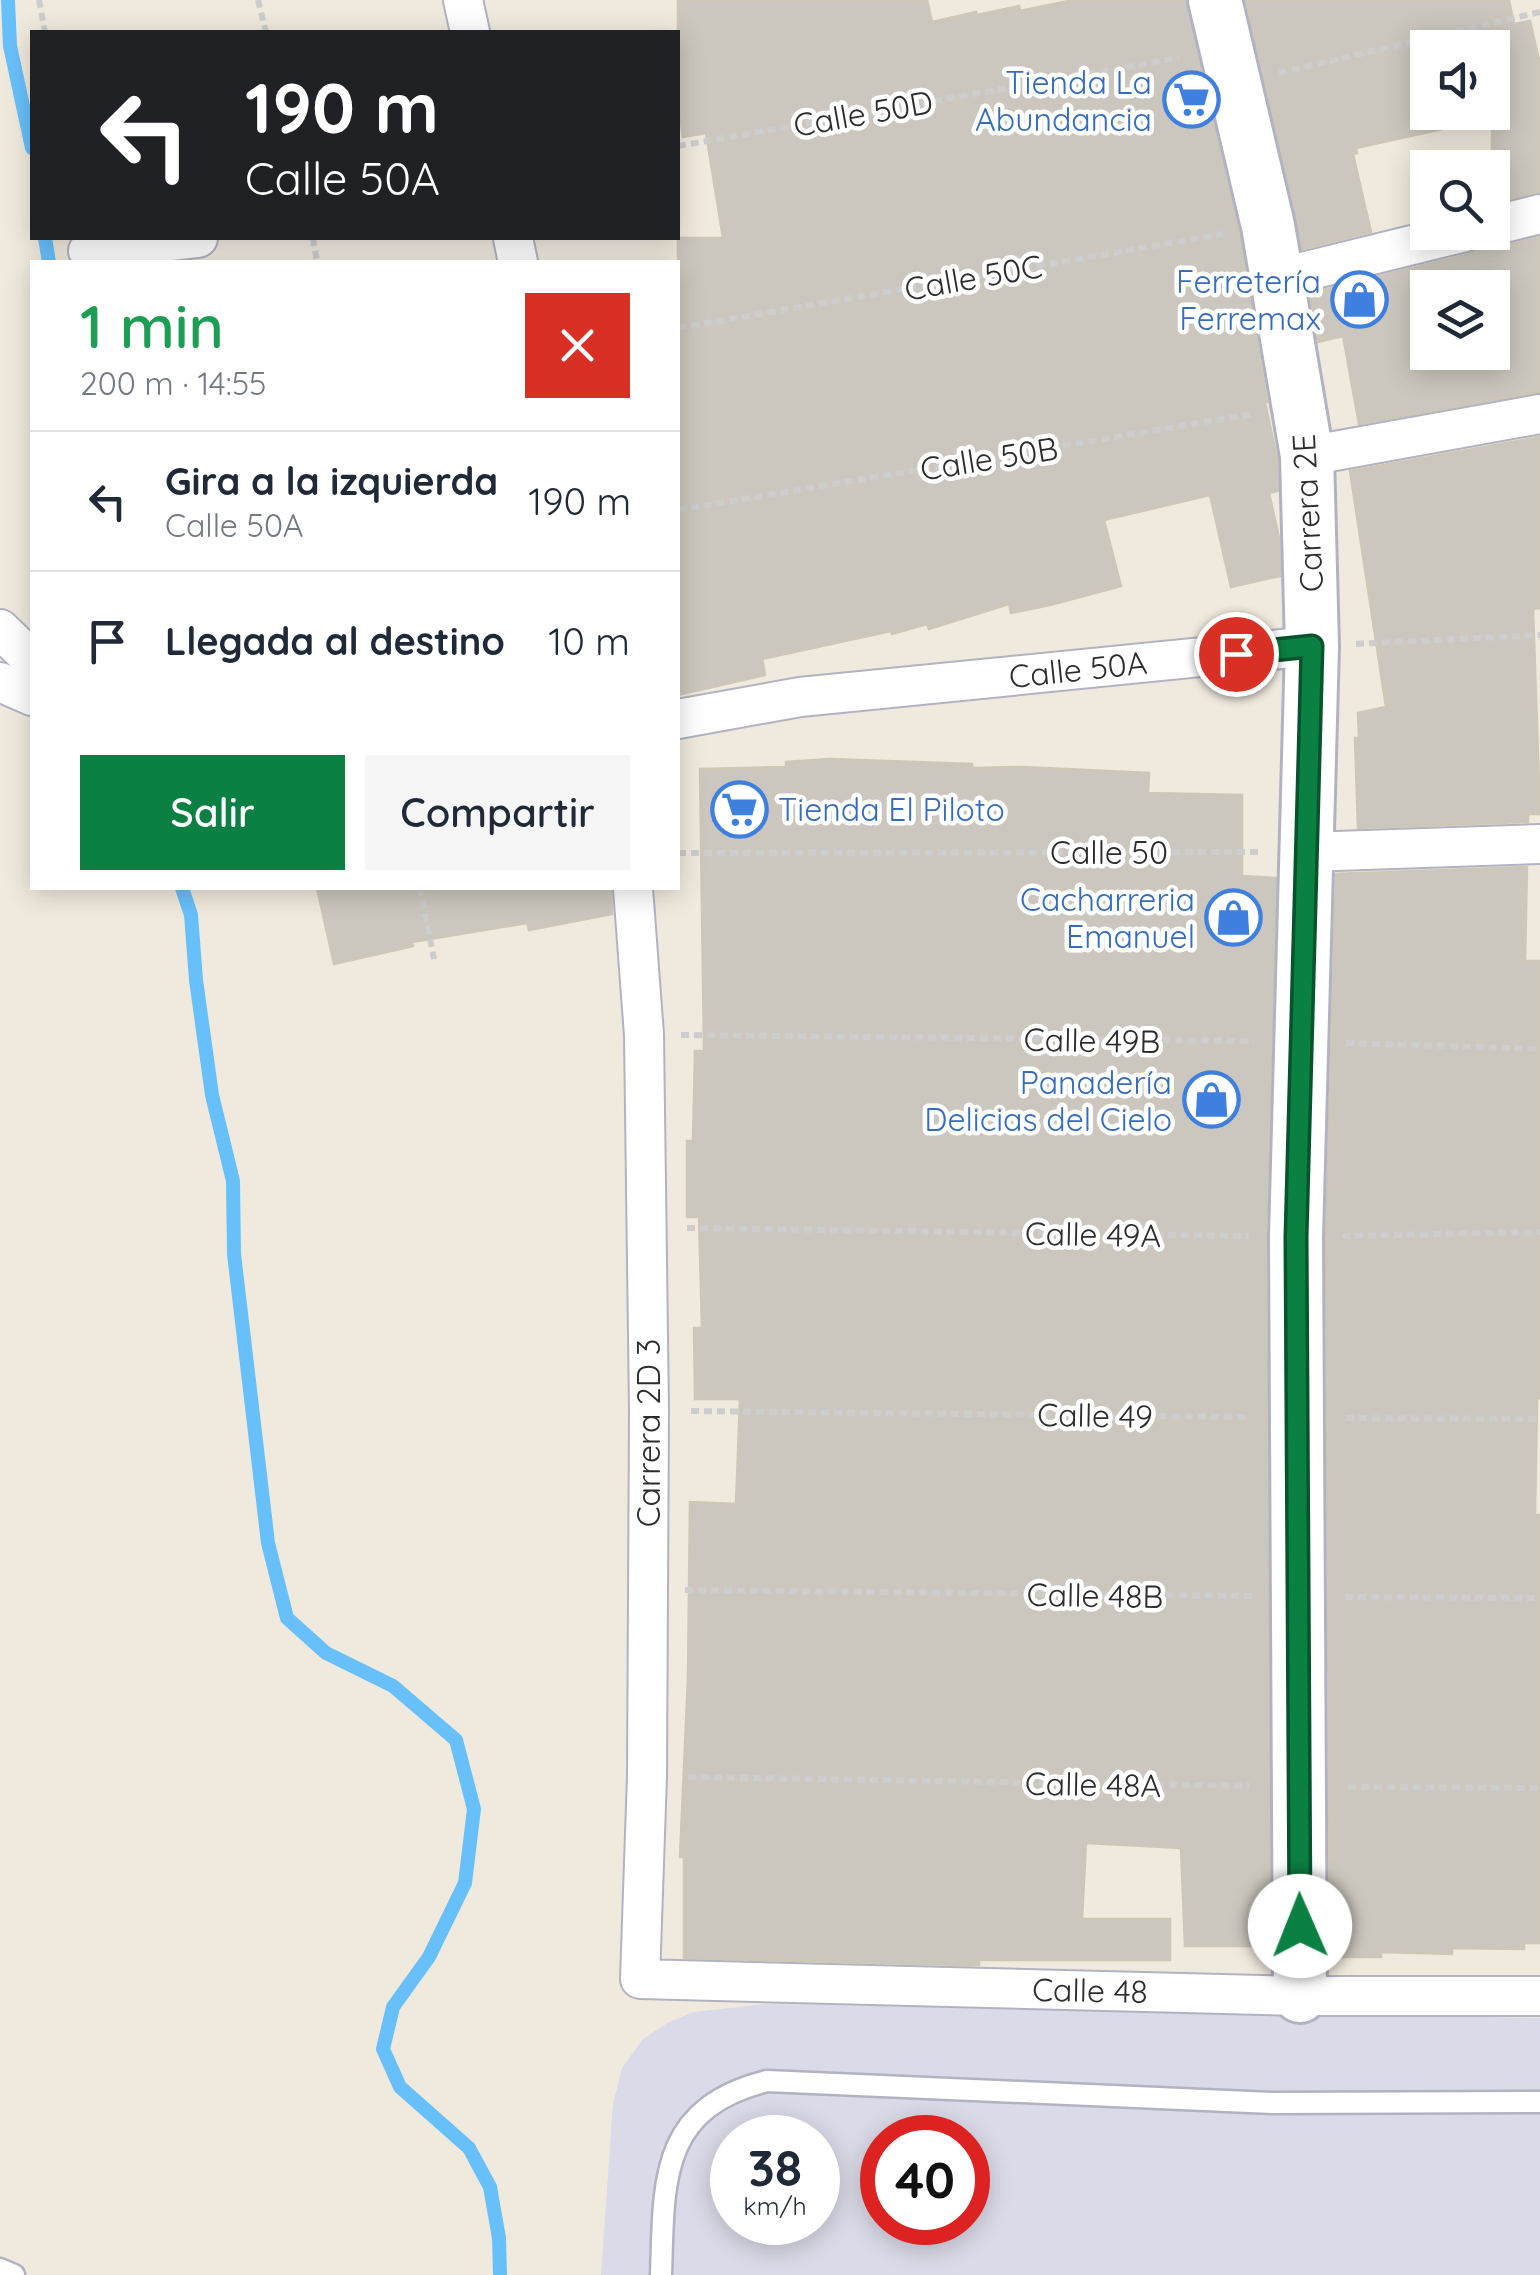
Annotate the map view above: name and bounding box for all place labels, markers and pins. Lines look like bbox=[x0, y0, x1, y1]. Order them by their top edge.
place label: Tienda La Abundancia bbox=[975, 62, 1152, 139]
supermarket icon: Tienda La Abundancia bbox=[1161, 70, 1221, 130]
place label: Ferretería Ferremax bbox=[1176, 261, 1321, 338]
shop icon: Ferretería Ferremax bbox=[1330, 269, 1390, 329]
pin bbox=[1194, 612, 1279, 697]
supermarket icon: Tienda El Piloto bbox=[709, 779, 769, 839]
place label: Tienda El Piloto bbox=[778, 789, 1005, 829]
place label: Cacharreria Emanuel bbox=[1020, 879, 1195, 956]
shop icon: Cacharreria Emanuel bbox=[1204, 887, 1264, 947]
place label: Panadería Delicias del Cielo bbox=[924, 1062, 1172, 1139]
shop icon: Panadería Delicias del Cielo bbox=[1181, 1070, 1241, 1130]

